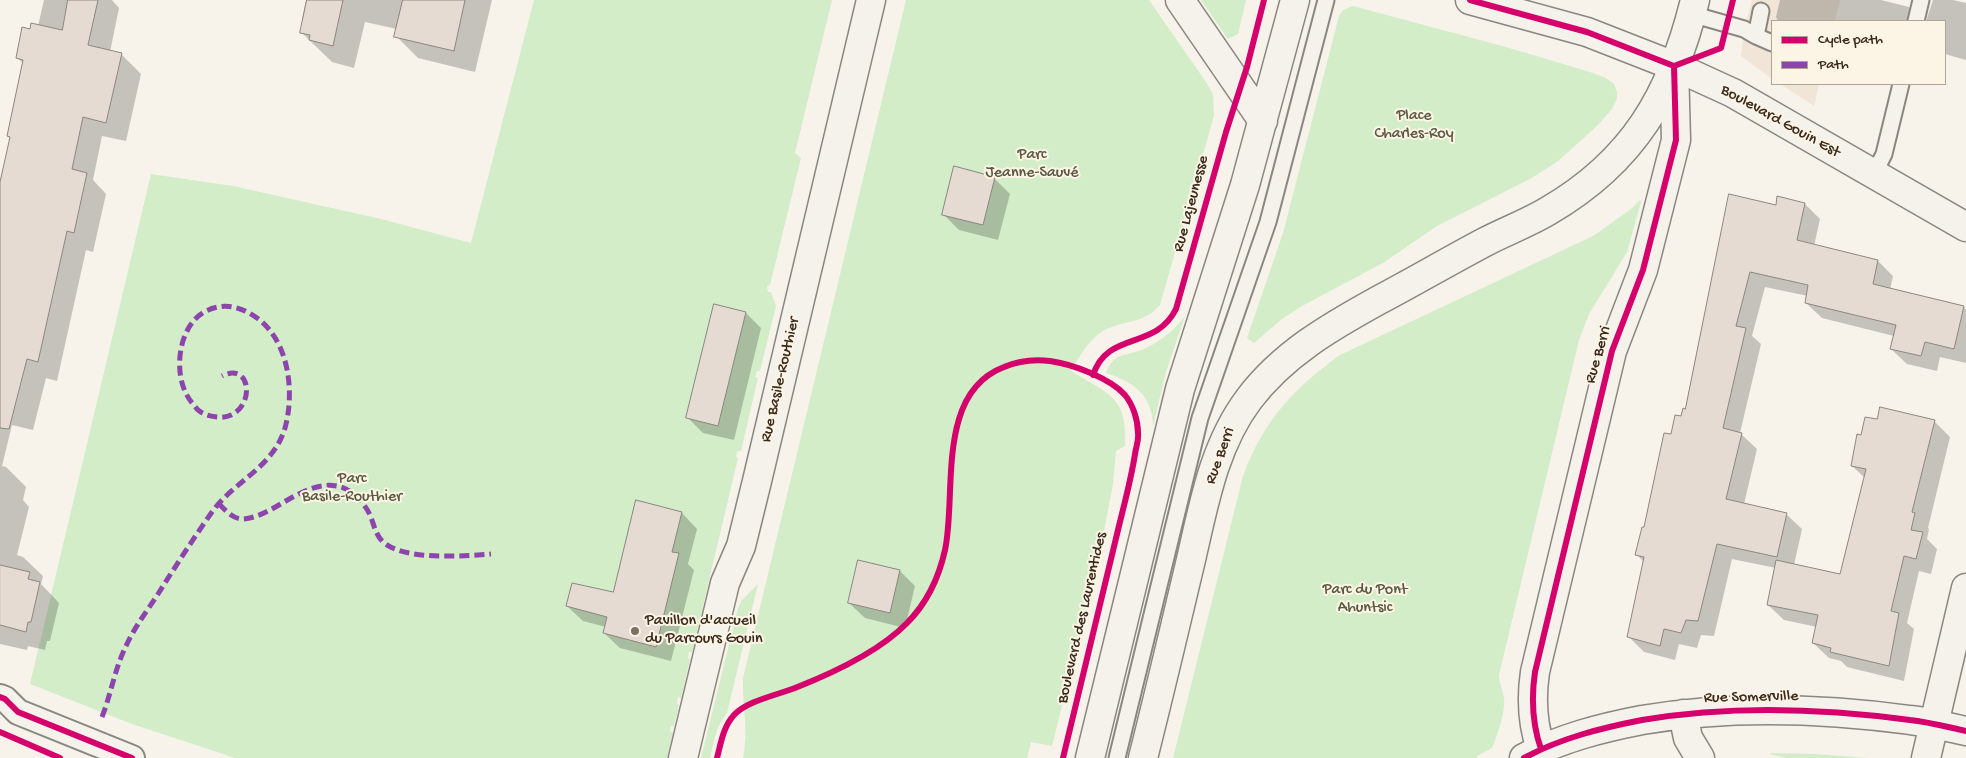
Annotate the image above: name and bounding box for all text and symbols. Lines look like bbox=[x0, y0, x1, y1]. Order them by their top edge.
legend bbox=[1771, 20, 1946, 85]
text: Cycle path bbox=[1818, 31, 1883, 49]
text: Path bbox=[1818, 56, 1849, 74]
street label: Boulevard Gouin Est bbox=[1717, 81, 1843, 163]
park label: Place Charles-Roy bbox=[1374, 107, 1454, 145]
park label: Parc Jeanne-Sauvé bbox=[985, 146, 1079, 184]
street label: Rue Lajeunesse bbox=[1170, 154, 1214, 254]
street label: Rue Basile-Routhier bbox=[757, 316, 805, 444]
street label: Rue Berri bbox=[1582, 324, 1616, 386]
street label: Rue Berri bbox=[1202, 425, 1240, 487]
park label: Parc Basile-Routhier bbox=[302, 470, 402, 508]
street label: Boulevard des Laurentides bbox=[1054, 531, 1112, 705]
park label: Parc du Pont Ahuntsic bbox=[1323, 581, 1407, 619]
place label: Pavillon d'accueil du Parcours Gouin bbox=[645, 612, 763, 650]
marker: Pavillon d'accueil du Parcours Gouin bbox=[629, 625, 641, 637]
street label: Rue Somerville bbox=[1703, 688, 1799, 708]

